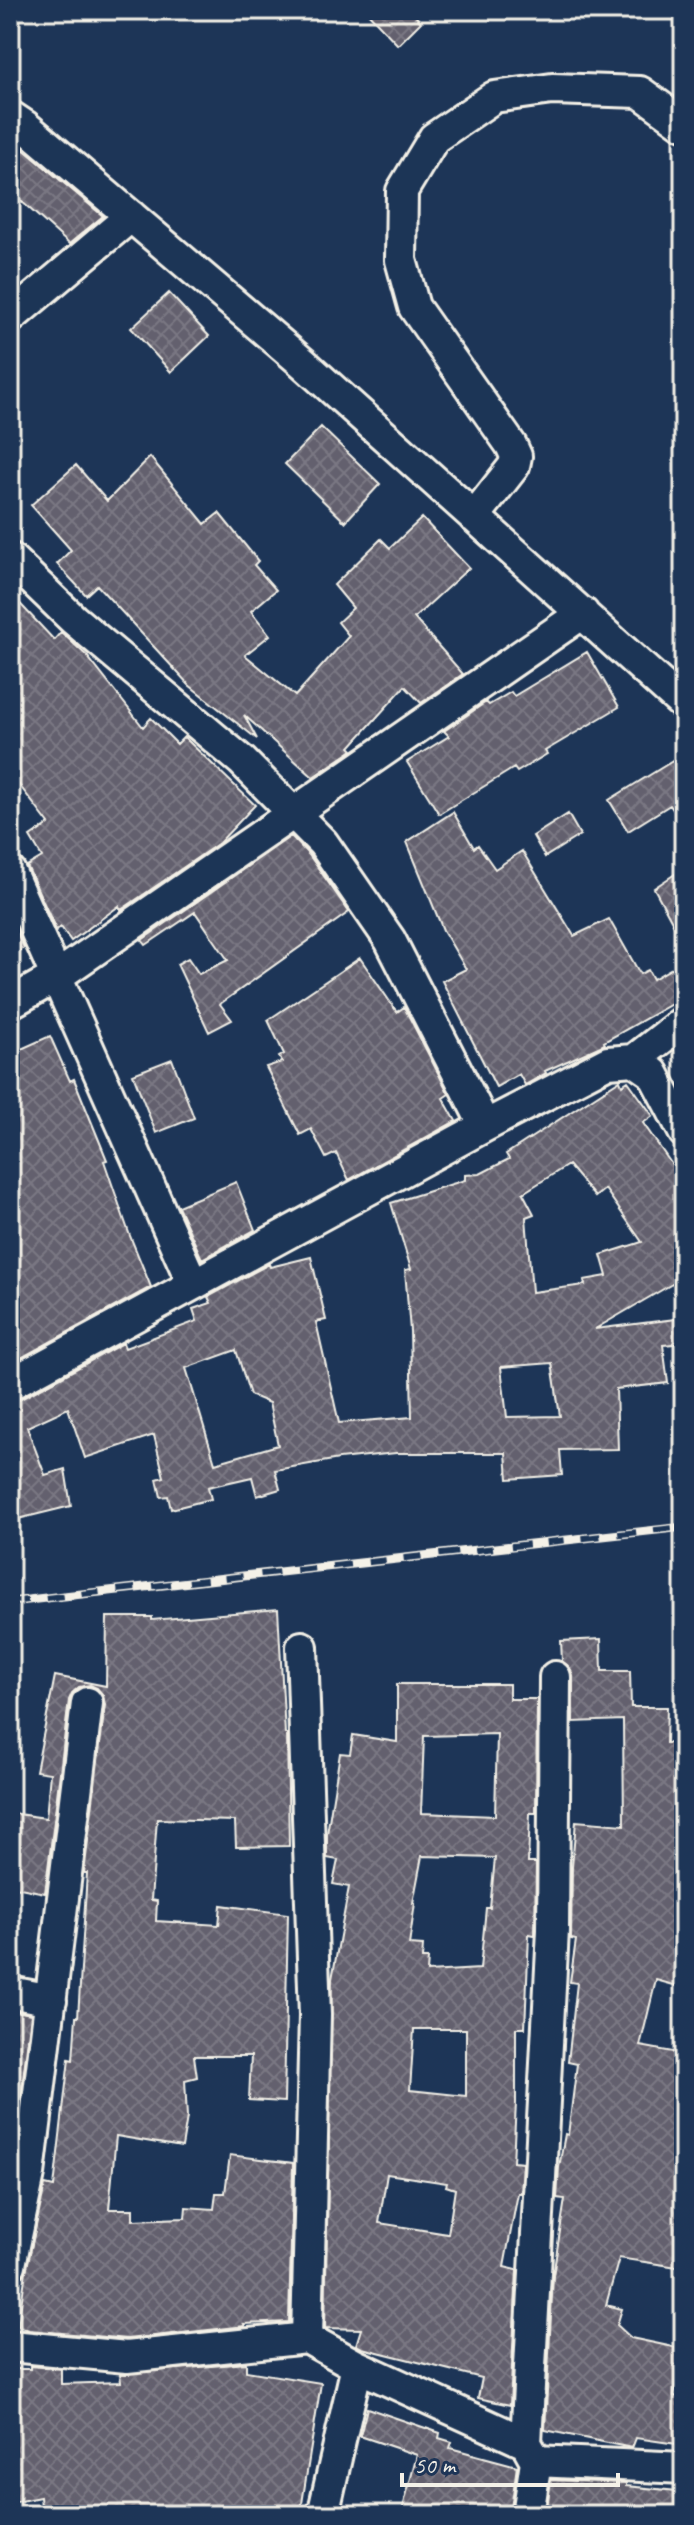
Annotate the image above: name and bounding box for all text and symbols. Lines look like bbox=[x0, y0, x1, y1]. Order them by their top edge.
scale bar bbox=[402, 2437, 618, 2487]
text: 50 m bbox=[414, 2450, 457, 2480]

